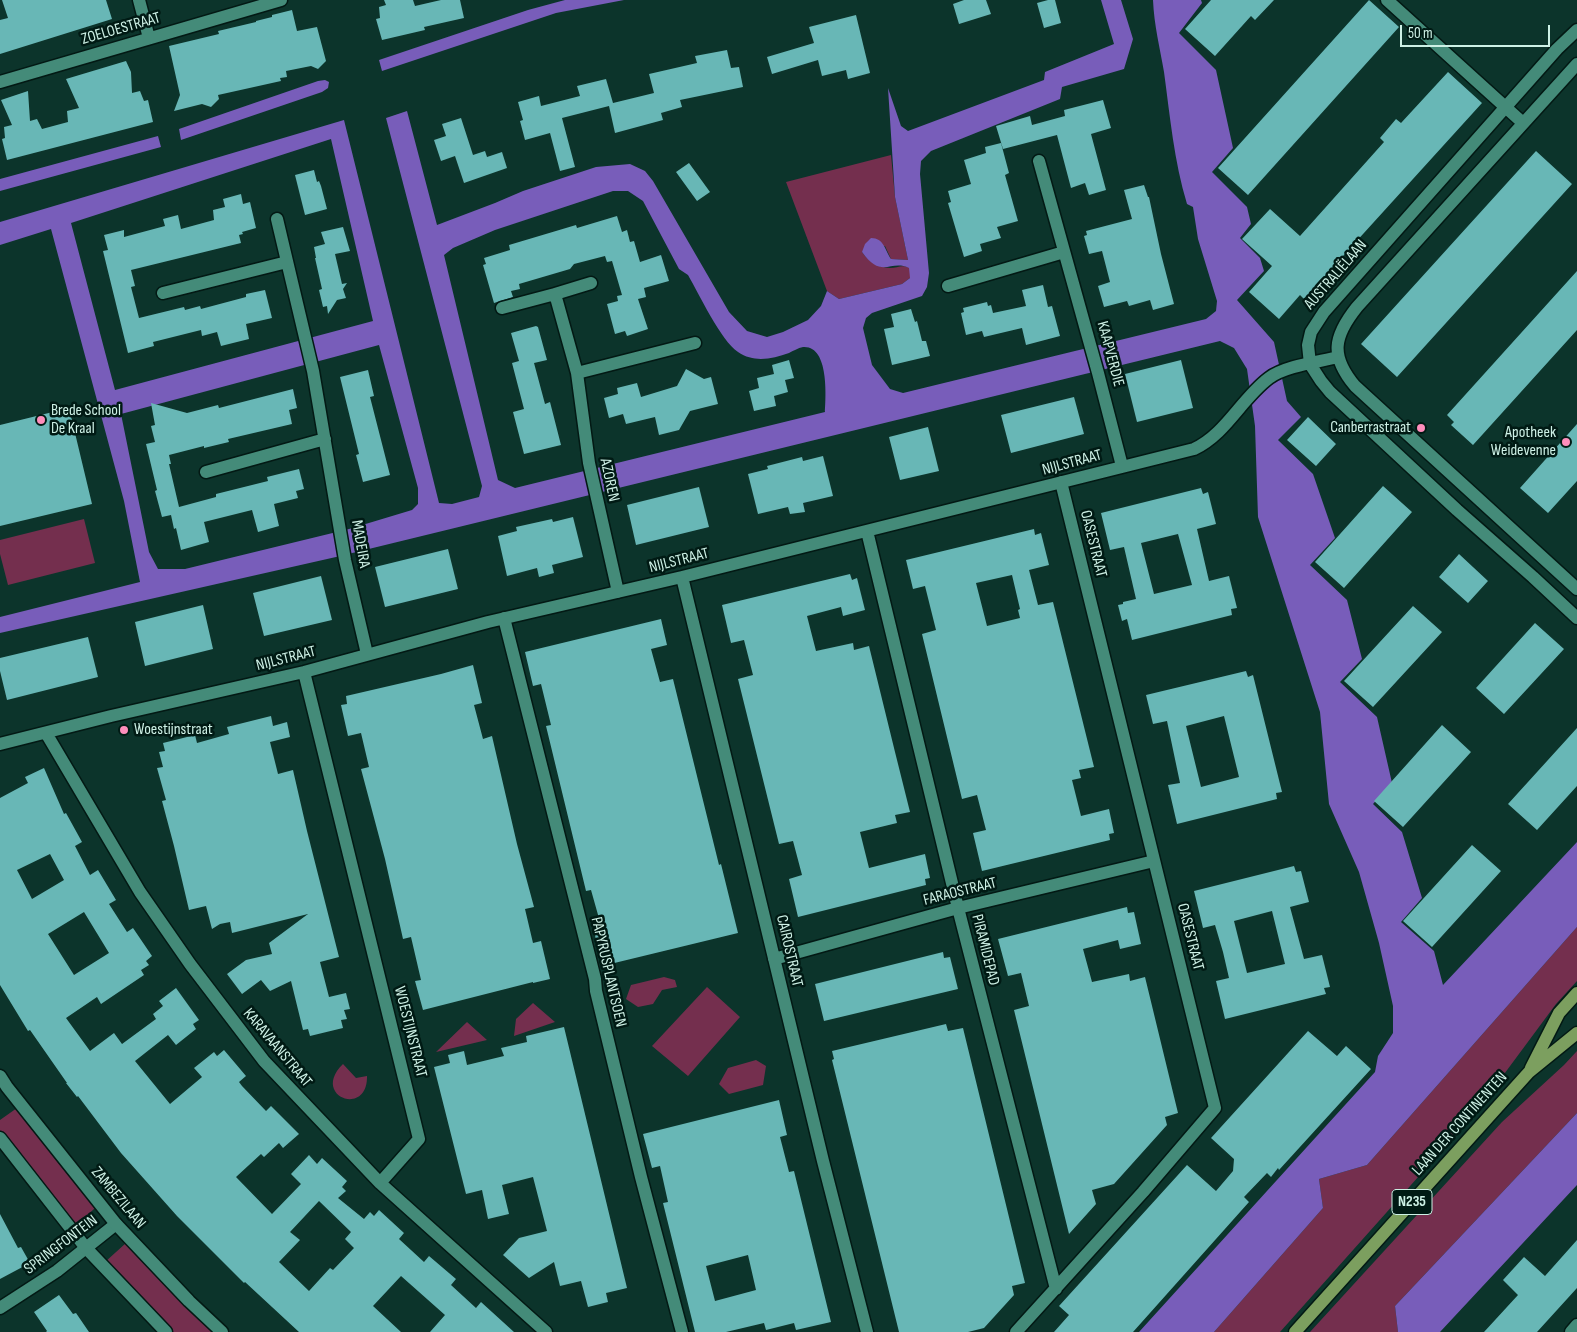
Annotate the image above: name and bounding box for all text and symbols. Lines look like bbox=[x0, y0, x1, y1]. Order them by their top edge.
street label: ZOELOESTRAAT bbox=[79, 9, 163, 49]
scale bar bbox=[1402, 15, 1552, 47]
text: 50 m bbox=[1408, 24, 1433, 43]
street label: AUSTRALIËLAAN bbox=[1301, 236, 1371, 314]
street label: KAAPVERDIE bbox=[1092, 319, 1128, 389]
place label: Brede School De Kraal bbox=[51, 401, 121, 439]
marker: Brede School De Kraal bbox=[35, 414, 47, 426]
place label: Canberrastraat bbox=[1330, 418, 1411, 438]
marker: Canberrastraat bbox=[1415, 422, 1427, 434]
place label: Apotheek Weidevenne bbox=[1491, 423, 1556, 461]
marker: Apotheek Weidevenne bbox=[1560, 436, 1572, 448]
street label: NIJLSTRAAT bbox=[1040, 446, 1104, 480]
street label: AZOREN bbox=[595, 457, 623, 503]
street label: OASESTRAAT bbox=[1075, 509, 1111, 579]
street label: MADEIRA bbox=[346, 519, 374, 569]
street label: NIJLSTRAAT bbox=[647, 544, 711, 578]
street label: NIJLSTRAAT bbox=[254, 642, 318, 676]
place label: Woestijnstraat bbox=[134, 720, 213, 740]
marker: Woestijnstraat bbox=[118, 724, 130, 736]
street label: FARAOSTRAAT bbox=[921, 874, 999, 910]
street label: OASESTRAAT bbox=[1172, 902, 1208, 972]
street label: CAIROSTRAAT bbox=[771, 913, 807, 989]
street label: PIRAMIDEPAD bbox=[967, 913, 1003, 987]
street label: PAPYRUSPLANTSOEN bbox=[586, 915, 630, 1029]
street label: WOESTIJNSTRAAT bbox=[389, 985, 431, 1079]
street label: KARAVAANSTRAAT bbox=[239, 1005, 315, 1091]
street label: LAAN DER CONTINENTEN bbox=[1408, 1068, 1512, 1180]
street label: ZAMBEZILAAN bbox=[87, 1163, 149, 1233]
road number: N235 bbox=[1392, 1190, 1432, 1214]
street label: SPRINGFONTEIN bbox=[20, 1211, 102, 1279]

